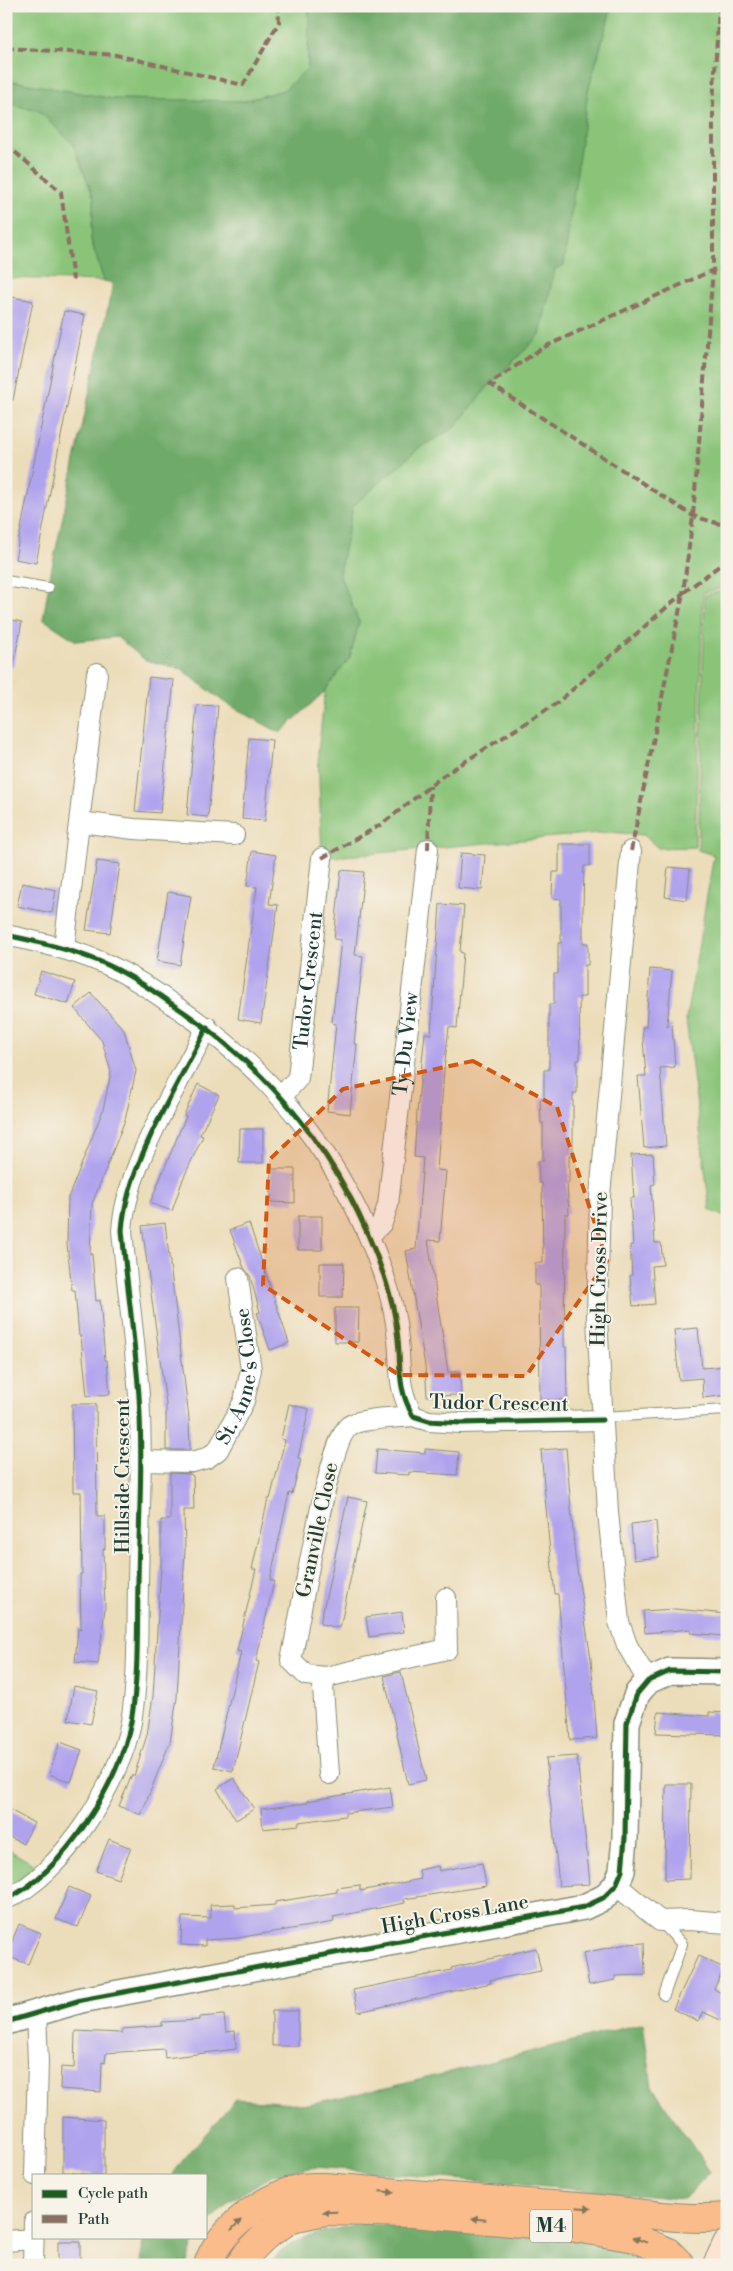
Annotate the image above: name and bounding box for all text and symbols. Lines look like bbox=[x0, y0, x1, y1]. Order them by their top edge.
street label: Tudor Crescent bbox=[289, 910, 329, 1051]
street label: Ty-Du View bbox=[388, 989, 424, 1097]
street label: High Cross Drive bbox=[586, 1191, 614, 1347]
street label: St. Anne's Close bbox=[211, 1306, 263, 1449]
street label: Tudor Crescent bbox=[429, 1390, 569, 1418]
street label: Hillside Crescent bbox=[111, 1398, 136, 1554]
street label: Granville Close bbox=[291, 1460, 345, 1600]
street label: High Cross Lane bbox=[379, 1890, 531, 1940]
legend bbox=[32, 2174, 208, 2238]
text: Cycle path bbox=[78, 2184, 148, 2203]
one-way arrow bbox=[380, 2188, 396, 2196]
one-way arrow bbox=[576, 2204, 592, 2212]
one-way arrow bbox=[321, 2208, 337, 2216]
text: Path bbox=[78, 2210, 110, 2229]
road number: M4 bbox=[530, 2210, 572, 2242]
one-way arrow bbox=[471, 2215, 487, 2223]
one-way arrow bbox=[230, 2220, 242, 2232]
one-way arrow bbox=[632, 2236, 647, 2243]

